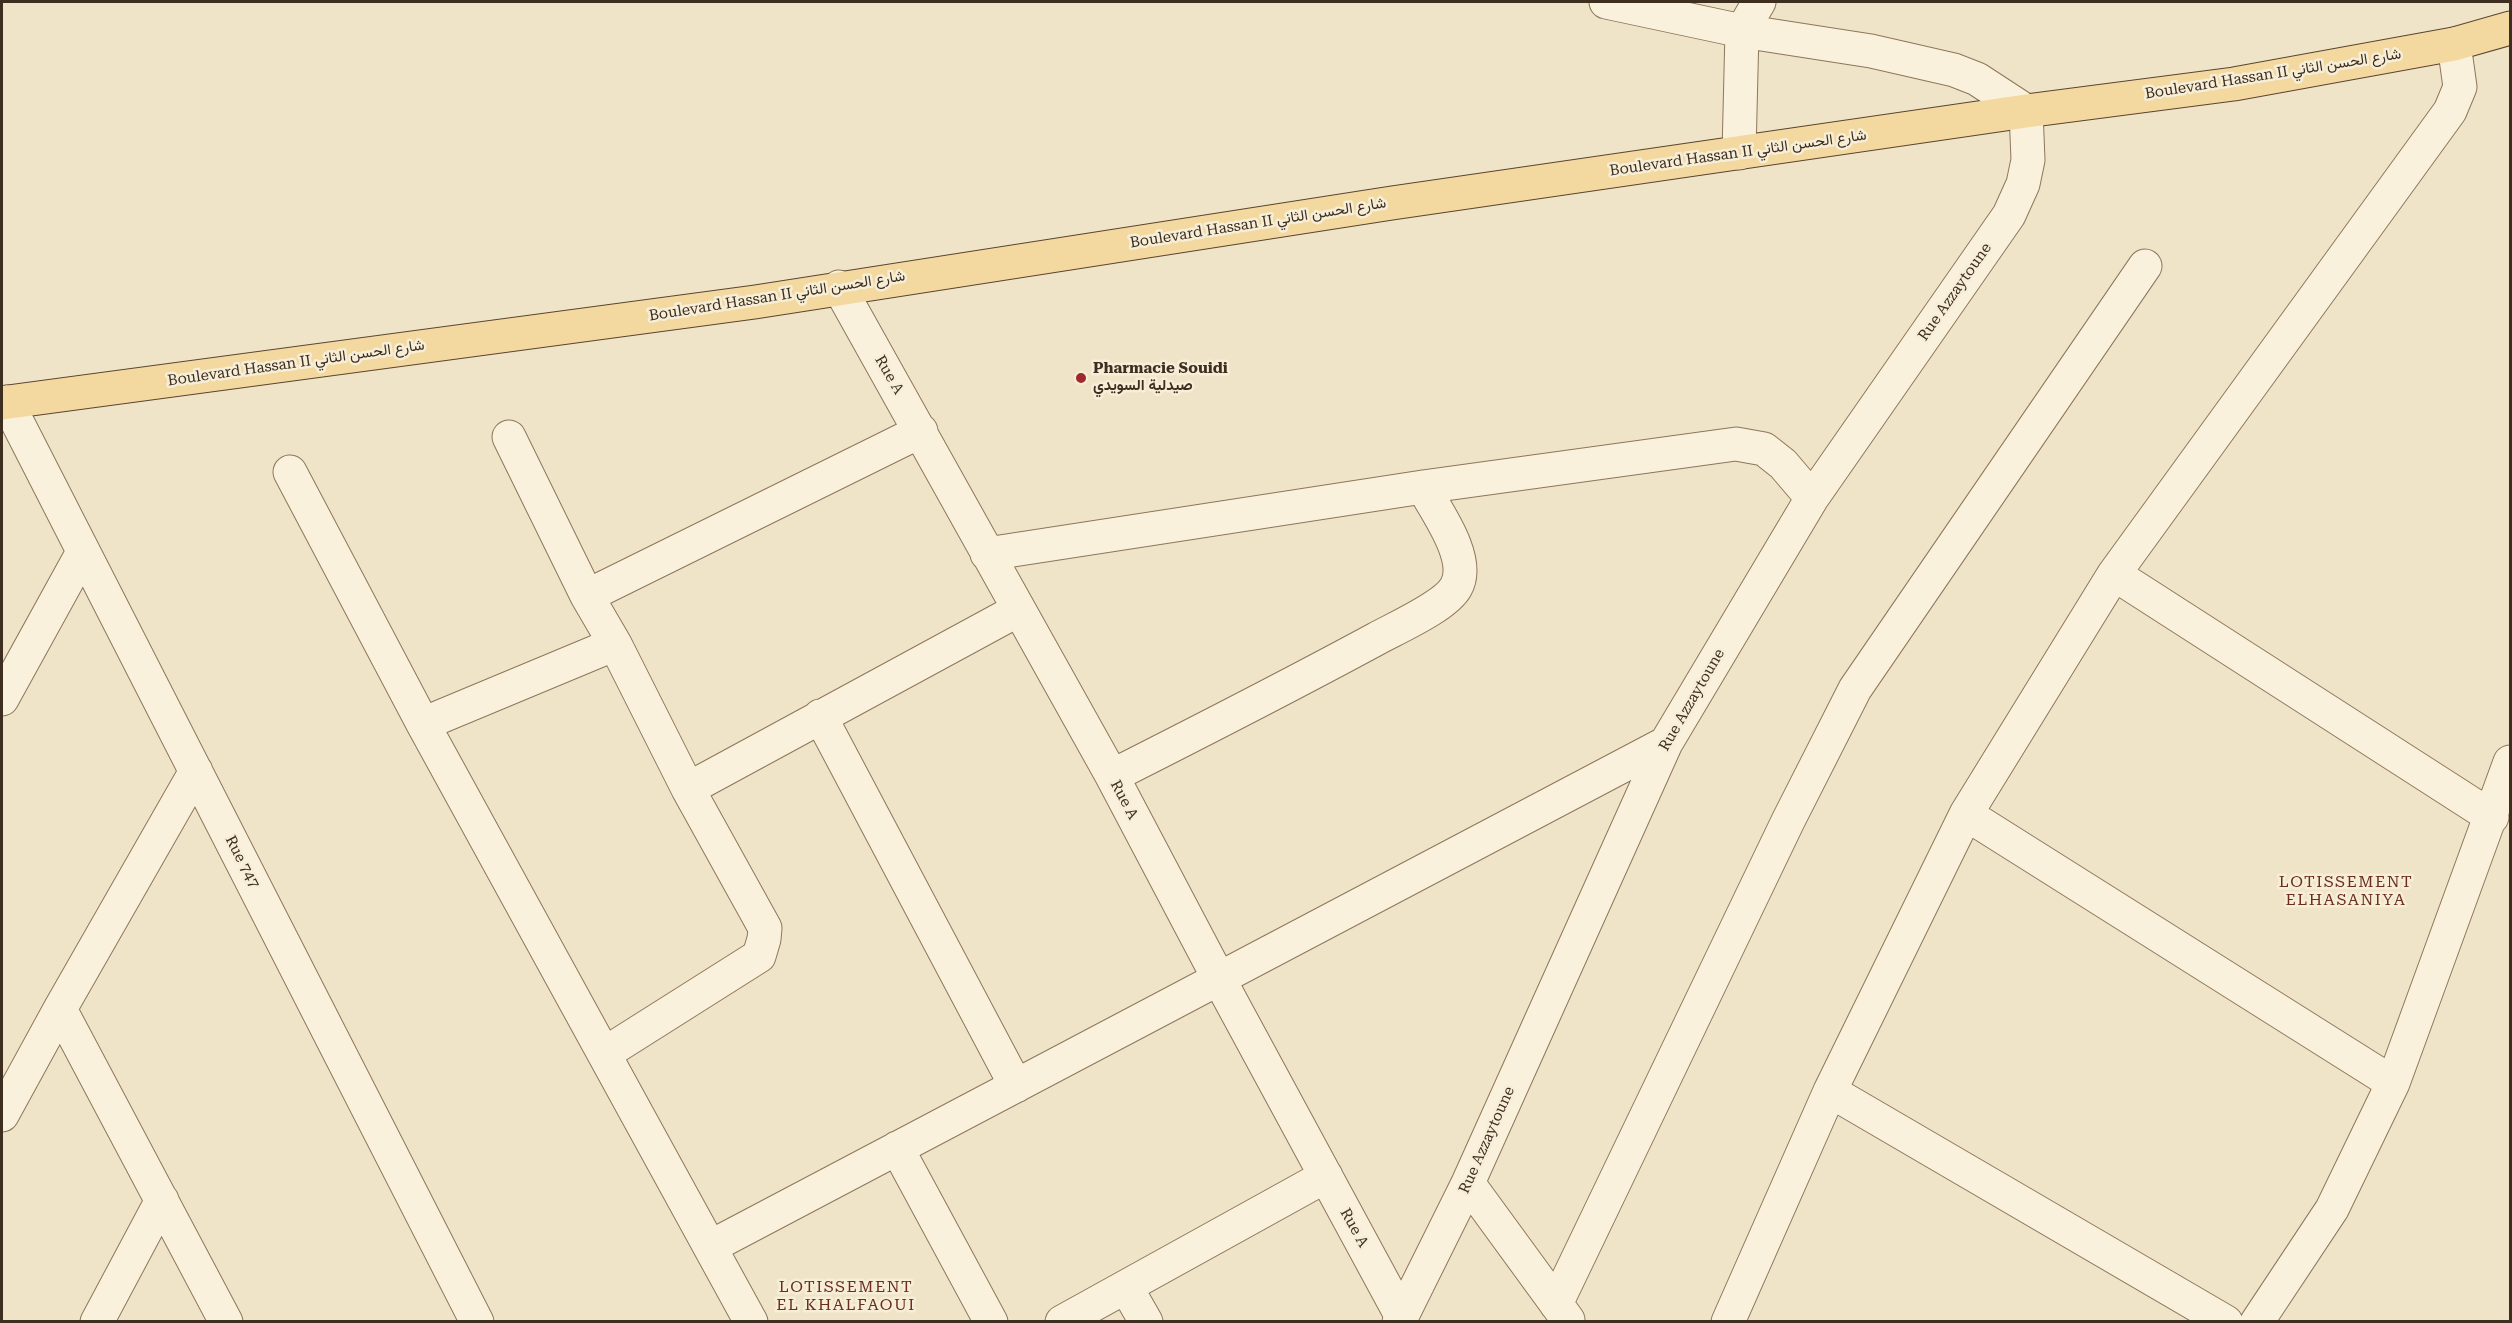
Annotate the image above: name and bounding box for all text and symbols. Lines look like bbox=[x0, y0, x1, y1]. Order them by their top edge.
street label: Boulevard Hassan II شارع الحسن الثاني bbox=[2144, 45, 2402, 103]
street label: Boulevard Hassan II شارع الحسن الثاني bbox=[1608, 126, 1868, 180]
street label: Boulevard Hassan II شارع الحسن الثاني bbox=[1129, 194, 1387, 252]
street label: Rue Azzaytoune bbox=[1915, 240, 1995, 344]
street label: Boulevard Hassan II شارع الحسن الثاني bbox=[648, 267, 906, 325]
street label: Boulevard Hassan II شارع الحسن الثاني bbox=[166, 336, 426, 390]
street label: Rue A bbox=[871, 352, 907, 398]
place label: Pharmacie Souidi صيدلية السويدي bbox=[1093, 360, 1228, 395]
marker: Pharmacie Souidi صيدلية السويدي bbox=[1074, 371, 1088, 385]
street label: Rue Azzaytoune bbox=[1655, 646, 1729, 754]
street label: Rue A bbox=[1106, 777, 1142, 823]
street label: Rue 747 bbox=[221, 833, 263, 891]
district label: LOTISSEMENT ELHASANIYA bbox=[2279, 872, 2413, 910]
street label: Rue Azzaytoune bbox=[1455, 1084, 1519, 1196]
street label: Rue A bbox=[1336, 1205, 1372, 1251]
district label: LOTISSEMENT EL KHALFAOUI bbox=[776, 1277, 916, 1315]

